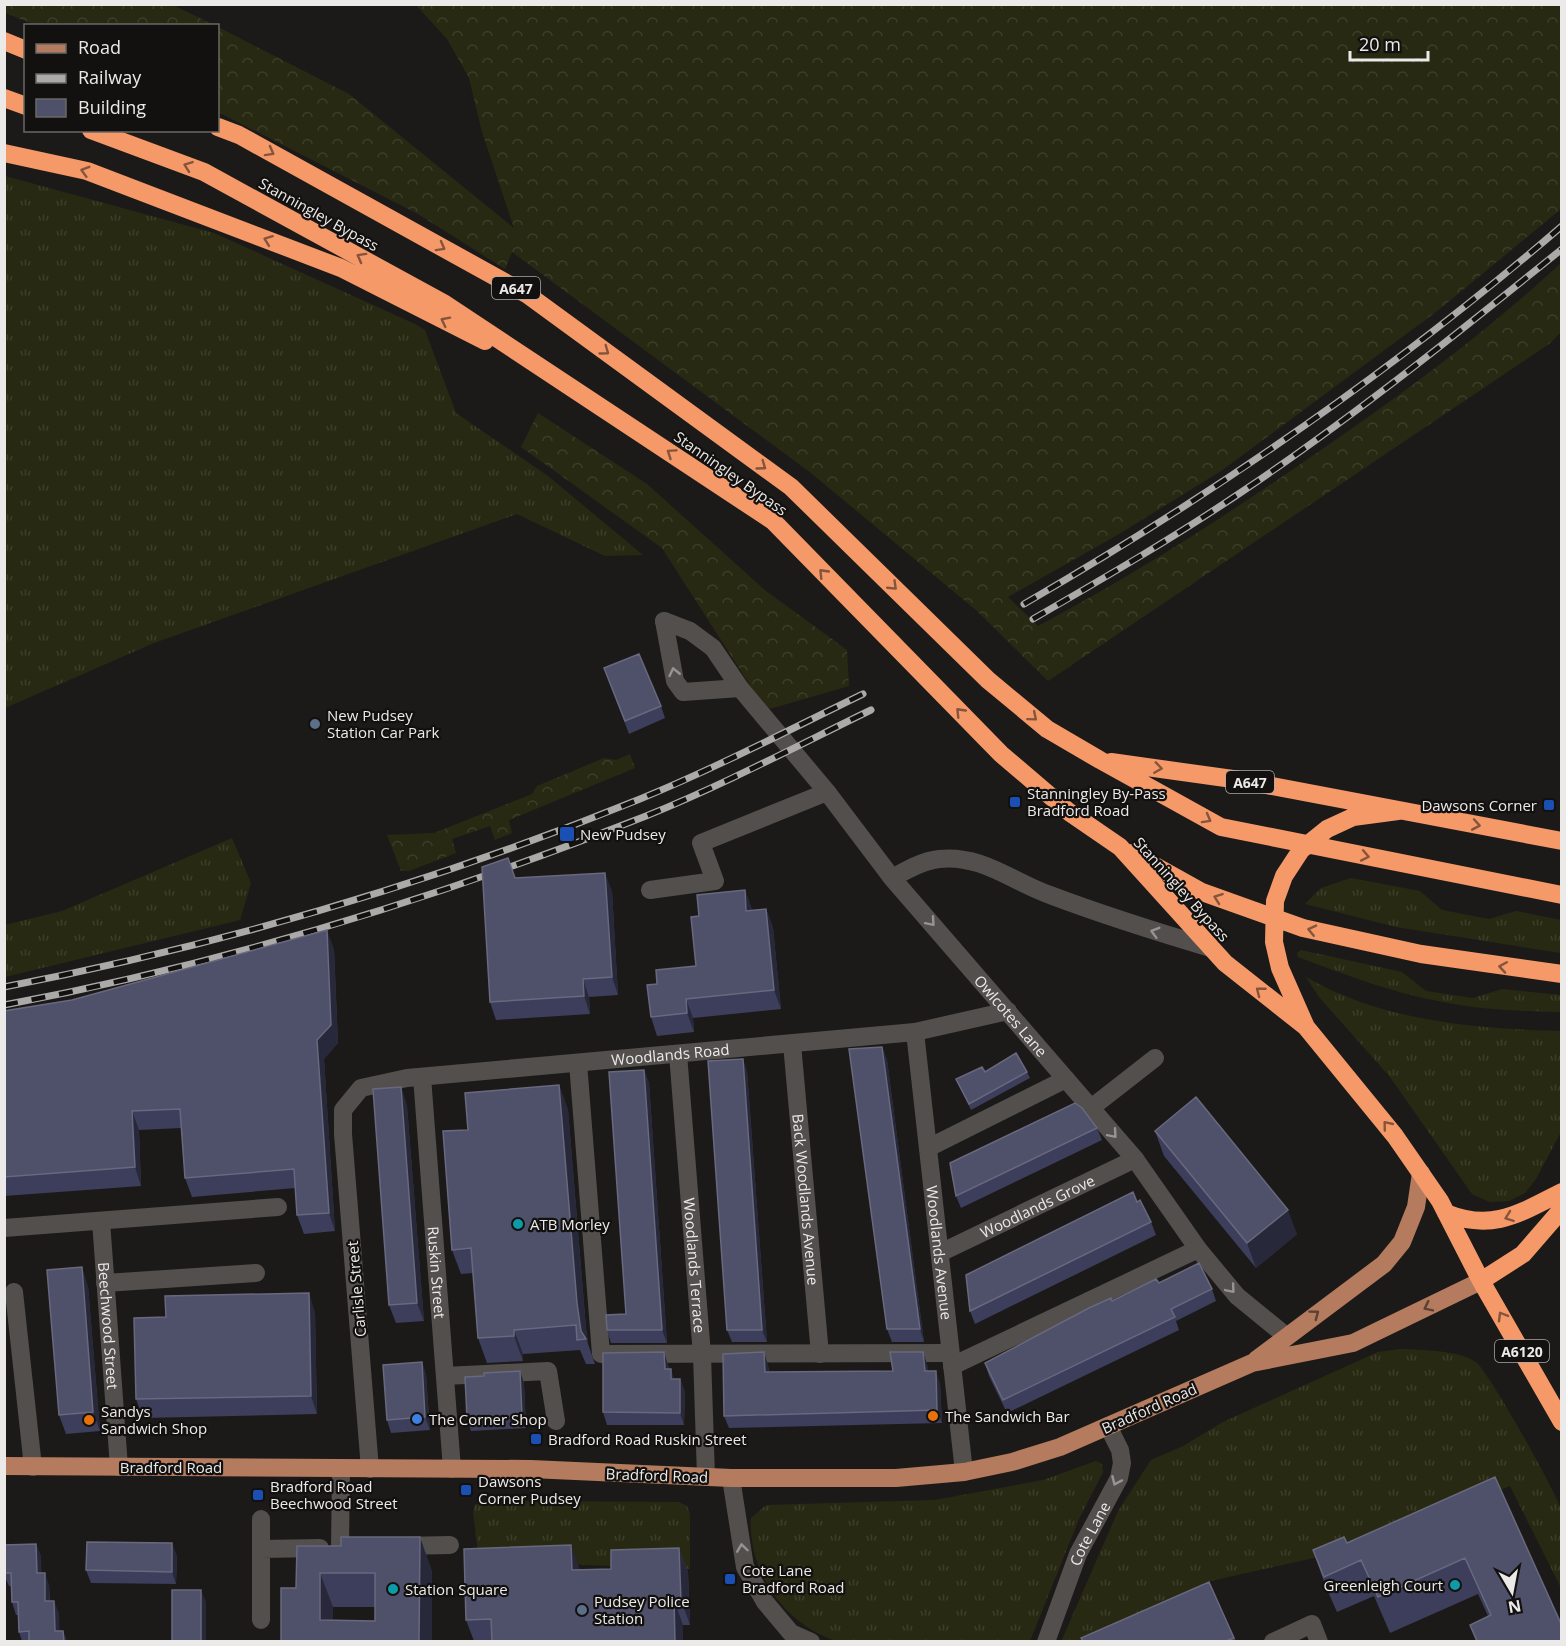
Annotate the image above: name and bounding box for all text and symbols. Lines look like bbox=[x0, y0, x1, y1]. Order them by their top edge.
legend bbox=[24, 24, 219, 132]
scale bar bbox=[1350, 24, 1428, 62]
text: 20 m bbox=[1359, 32, 1401, 56]
text: Road bbox=[78, 35, 121, 59]
text: Railway bbox=[78, 65, 142, 89]
text: Building bbox=[78, 95, 146, 119]
one-way arrow bbox=[264, 145, 274, 156]
one-way arrow bbox=[184, 161, 194, 174]
one-way arrow bbox=[80, 166, 91, 178]
street label: Stanningley Bypass bbox=[256, 173, 382, 255]
one-way arrow bbox=[263, 235, 274, 247]
one-way arrow bbox=[434, 240, 445, 251]
one-way arrow bbox=[356, 253, 367, 264]
road number: A647 bbox=[492, 277, 540, 299]
one-way arrow bbox=[440, 317, 451, 328]
one-way arrow bbox=[598, 344, 609, 355]
street label: Stanningley Bypass bbox=[670, 426, 792, 520]
one-way arrow bbox=[666, 449, 677, 460]
one-way arrow bbox=[756, 459, 767, 470]
one-way arrow bbox=[820, 569, 831, 580]
one-way arrow bbox=[886, 579, 897, 590]
one-way arrow bbox=[668, 667, 681, 677]
place label: New Pudsey Station Car Park bbox=[327, 705, 439, 742]
one-way arrow bbox=[956, 709, 967, 720]
one-way arrow bbox=[1026, 710, 1037, 721]
marker: New Pudsey Station Car Park bbox=[308, 717, 322, 731]
one-way arrow bbox=[1154, 762, 1163, 774]
road number: A647 bbox=[1226, 771, 1274, 793]
place label: Stanningley By-Pass Bradford Road bbox=[1027, 783, 1166, 820]
marker: Stanningley By-Pass Bradford Road bbox=[1008, 795, 1022, 809]
place label: Dawsons Corner bbox=[1421, 795, 1537, 815]
marker: Dawsons Corner bbox=[1542, 798, 1556, 812]
one-way arrow bbox=[1200, 812, 1211, 823]
one-way arrow bbox=[1471, 818, 1481, 831]
place label: New Pudsey bbox=[580, 824, 666, 844]
marker: New Pudsey bbox=[558, 825, 576, 843]
street label: Stanningley Bypass bbox=[1130, 832, 1234, 946]
one-way arrow bbox=[1360, 849, 1370, 862]
one-way arrow bbox=[1213, 892, 1224, 905]
one-way arrow bbox=[924, 915, 935, 926]
one-way arrow bbox=[1307, 924, 1317, 937]
one-way arrow bbox=[1150, 927, 1161, 939]
one-way arrow bbox=[1499, 961, 1508, 973]
street label: Owlcotes Lane bbox=[970, 970, 1052, 1061]
one-way arrow bbox=[1256, 987, 1267, 998]
street label: Woodlands Road bbox=[610, 1039, 730, 1069]
street label: Back Woodlands Avenue bbox=[788, 1113, 824, 1286]
one-way arrow bbox=[1383, 1121, 1394, 1132]
one-way arrow bbox=[1106, 1127, 1117, 1138]
street label: Woodlands Grove bbox=[977, 1170, 1098, 1242]
street label: Woodlands Avenue bbox=[922, 1184, 957, 1321]
street label: Woodlands Terrace bbox=[679, 1197, 710, 1334]
one-way arrow bbox=[1504, 1210, 1515, 1223]
place label: ATB Morley bbox=[530, 1214, 610, 1234]
marker: ATB Morley bbox=[511, 1217, 525, 1231]
street label: Ruskin Street bbox=[423, 1226, 450, 1319]
street label: Carlisle Street bbox=[342, 1240, 370, 1338]
street label: Beechwood Street bbox=[94, 1261, 123, 1390]
one-way arrow bbox=[1224, 1282, 1235, 1293]
one-way arrow bbox=[1424, 1299, 1435, 1311]
one-way arrow bbox=[1308, 1310, 1319, 1321]
one-way arrow bbox=[1497, 1312, 1509, 1322]
road number: A6120 bbox=[1495, 1340, 1549, 1362]
street label: Bradford Road bbox=[1098, 1378, 1200, 1438]
place label: Sandys Sandwich Shop bbox=[101, 1401, 207, 1438]
place label: The Sandwich Bar bbox=[945, 1406, 1070, 1426]
place label: The Corner Shop bbox=[429, 1409, 547, 1429]
marker: The Sandwich Bar bbox=[926, 1409, 940, 1423]
marker: The Corner Shop bbox=[410, 1412, 424, 1426]
marker: Sandys Sandwich Shop bbox=[82, 1413, 96, 1427]
place label: Bradford Road Ruskin Street bbox=[548, 1429, 747, 1449]
marker: Bradford Road Ruskin Street bbox=[529, 1432, 543, 1446]
street label: Bradford Road bbox=[120, 1457, 222, 1477]
street label: Bradford Road bbox=[605, 1463, 709, 1487]
place label: Dawsons Corner Pudsey bbox=[478, 1471, 581, 1508]
one-way arrow bbox=[1111, 1474, 1123, 1485]
place label: Bradford Road Beechwood Street bbox=[270, 1476, 398, 1513]
marker: Dawsons Corner Pudsey bbox=[459, 1483, 473, 1497]
marker: Bradford Road Beechwood Street bbox=[251, 1488, 265, 1502]
street label: Cote Lane bbox=[1065, 1498, 1115, 1568]
one-way arrow bbox=[737, 1543, 749, 1552]
place label: Cote Lane Bradford Road bbox=[742, 1560, 844, 1597]
north arrow bbox=[1482, 1562, 1542, 1622]
marker: Cote Lane Bradford Road bbox=[723, 1572, 737, 1586]
place label: Greenleigh Court bbox=[1324, 1575, 1443, 1595]
marker: Greenleigh Court bbox=[1448, 1578, 1462, 1592]
place label: Station Square bbox=[405, 1579, 508, 1599]
marker: Station Square bbox=[386, 1582, 400, 1596]
place label: Pudsey Police Station bbox=[594, 1591, 690, 1628]
text: N bbox=[1506, 1595, 1523, 1619]
marker: Pudsey Police Station bbox=[575, 1603, 589, 1617]

